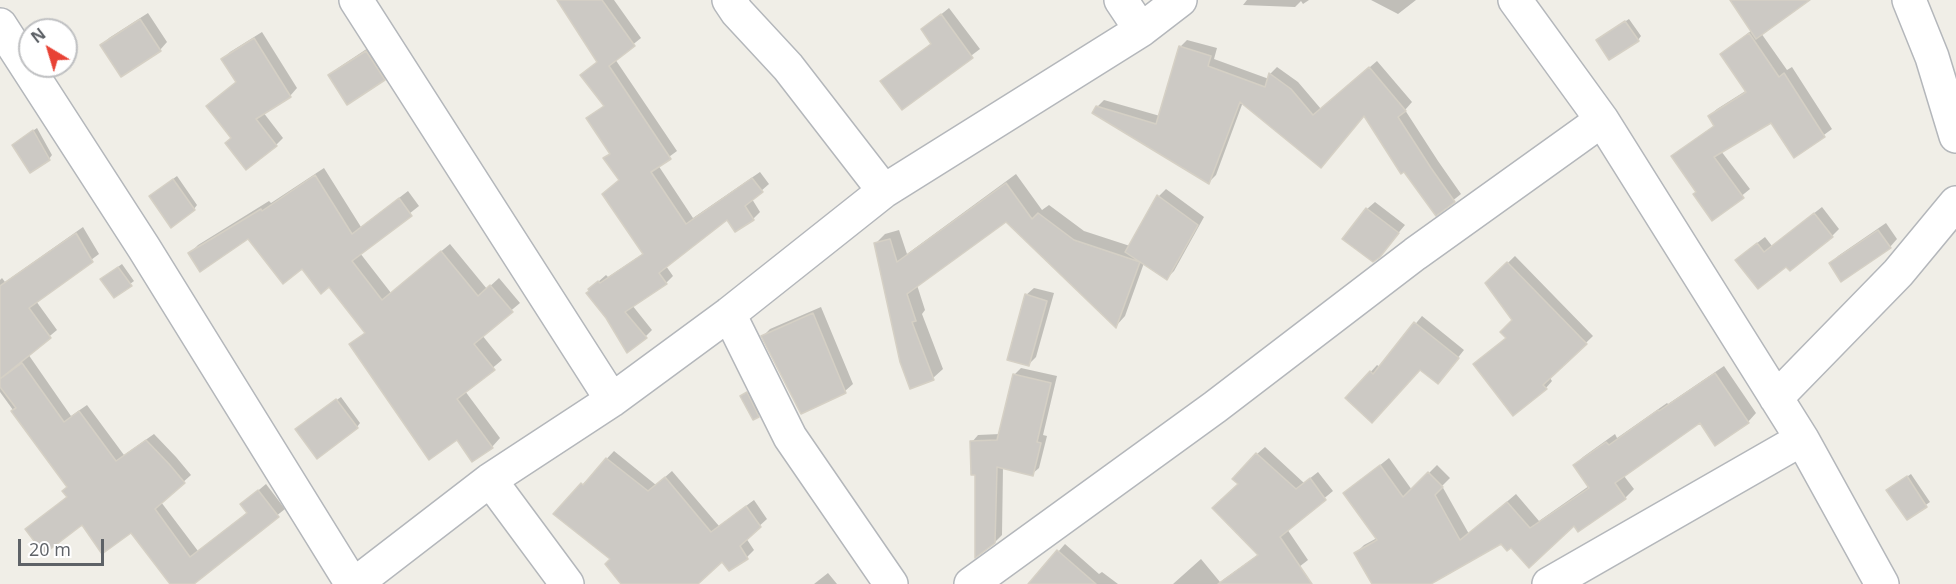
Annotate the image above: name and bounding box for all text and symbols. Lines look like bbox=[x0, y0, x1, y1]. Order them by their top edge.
north arrow bbox=[18, 18, 78, 78]
text: N bbox=[26, 23, 50, 48]
scale bar bbox=[21, 527, 106, 565]
text: 20 m bbox=[29, 537, 71, 561]

